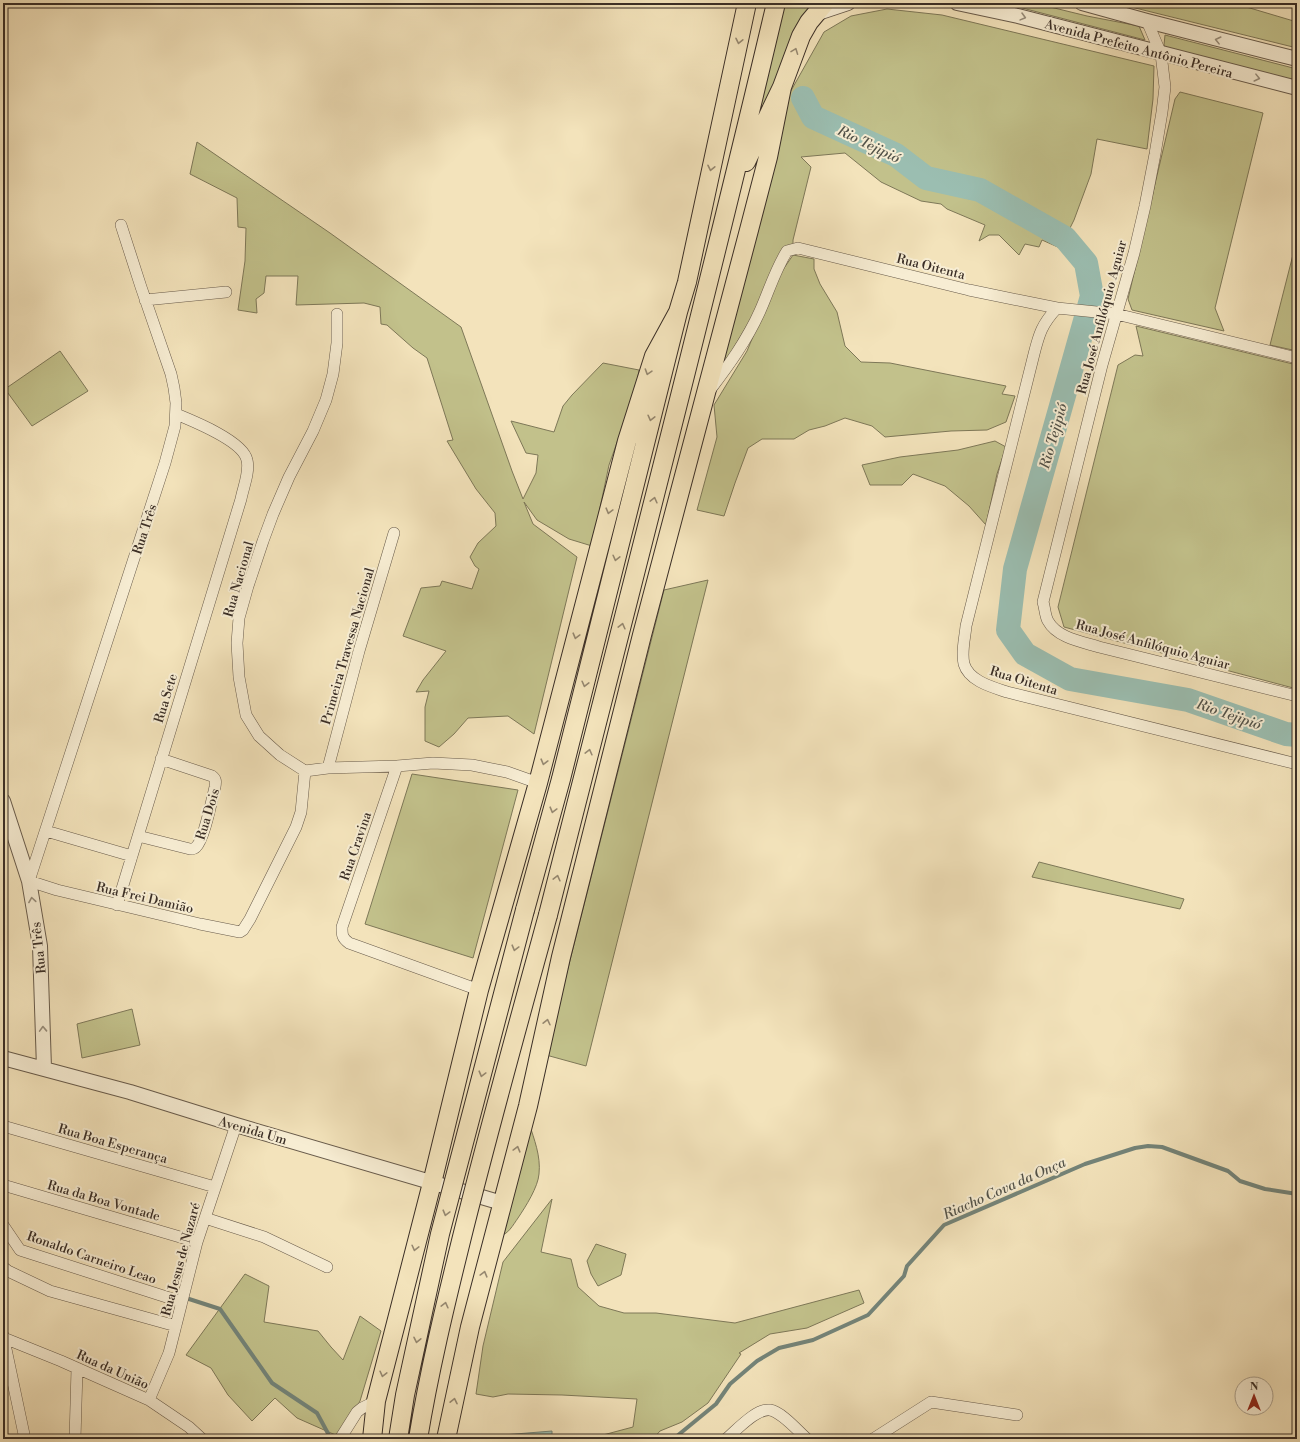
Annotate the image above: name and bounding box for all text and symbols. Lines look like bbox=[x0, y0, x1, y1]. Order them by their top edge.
one-way arrow bbox=[1020, 13, 1026, 21]
street label: Avenida Prefeito Antônio Pereira bbox=[1042, 16, 1235, 82]
one-way arrow bbox=[1215, 36, 1222, 44]
one-way arrow bbox=[735, 38, 743, 44]
one-way arrow bbox=[791, 47, 799, 54]
one-way arrow bbox=[1254, 74, 1260, 82]
water label: Rio Tejipió bbox=[833, 122, 903, 168]
one-way arrow bbox=[708, 165, 716, 171]
street label: Rua José Anfilóquio Aguiar bbox=[1074, 238, 1130, 396]
street label: Rua Oitenta bbox=[895, 251, 967, 283]
one-way arrow bbox=[644, 368, 653, 375]
water label: Rio Tejipió bbox=[1036, 401, 1072, 472]
one-way arrow bbox=[648, 415, 656, 421]
one-way arrow bbox=[649, 496, 657, 503]
street label: Rua Três bbox=[129, 502, 161, 557]
one-way arrow bbox=[605, 507, 614, 514]
street label: Rua Nacional bbox=[221, 539, 257, 619]
one-way arrow bbox=[613, 554, 621, 561]
street label: Primeira Travessa Nacional bbox=[318, 566, 378, 727]
street label: Rua José Anfilóquio Aguiar bbox=[1074, 617, 1232, 673]
one-way arrow bbox=[617, 622, 625, 629]
one-way arrow bbox=[573, 633, 581, 640]
street label: Rua Oitenta bbox=[988, 663, 1060, 699]
street label: Rua Sete bbox=[151, 671, 181, 725]
one-way arrow bbox=[581, 680, 590, 687]
water label: Rio Tejipió bbox=[1193, 695, 1264, 735]
one-way arrow bbox=[585, 748, 593, 755]
one-way arrow bbox=[540, 759, 548, 765]
street label: Rua Dois bbox=[193, 786, 223, 842]
one-way arrow bbox=[549, 806, 558, 813]
street label: Rua Cravina bbox=[337, 809, 375, 883]
one-way arrow bbox=[553, 874, 561, 881]
street label: Rua Frei Damião bbox=[95, 879, 195, 917]
one-way arrow bbox=[28, 897, 37, 903]
street label: Rua Três bbox=[28, 921, 50, 975]
one-way arrow bbox=[512, 945, 520, 951]
one-way arrow bbox=[542, 1019, 550, 1025]
one-way arrow bbox=[39, 1026, 47, 1032]
one-way arrow bbox=[479, 1071, 487, 1077]
street label: Avenida Um bbox=[216, 1113, 289, 1149]
street label: Rua Boa Esperança bbox=[56, 1121, 170, 1167]
one-way arrow bbox=[512, 1145, 520, 1152]
water label: Riacho Cova da Onça bbox=[939, 1154, 1069, 1224]
street label: Rua da Boa Vontade bbox=[46, 1177, 162, 1225]
street label: Rua Jesus de Nazaré bbox=[158, 1200, 204, 1318]
one-way arrow bbox=[442, 1209, 451, 1216]
street label: Ronaldo Carneiro Leao bbox=[25, 1228, 159, 1288]
one-way arrow bbox=[411, 1244, 420, 1251]
one-way arrow bbox=[480, 1271, 488, 1278]
one-way arrow bbox=[441, 1302, 449, 1308]
one-way arrow bbox=[414, 1337, 422, 1343]
street label: Rua da União bbox=[74, 1347, 151, 1393]
one-way arrow bbox=[379, 1370, 388, 1377]
north arrow bbox=[1234, 1376, 1274, 1416]
text: N bbox=[1250, 1380, 1259, 1394]
one-way arrow bbox=[449, 1398, 457, 1404]

